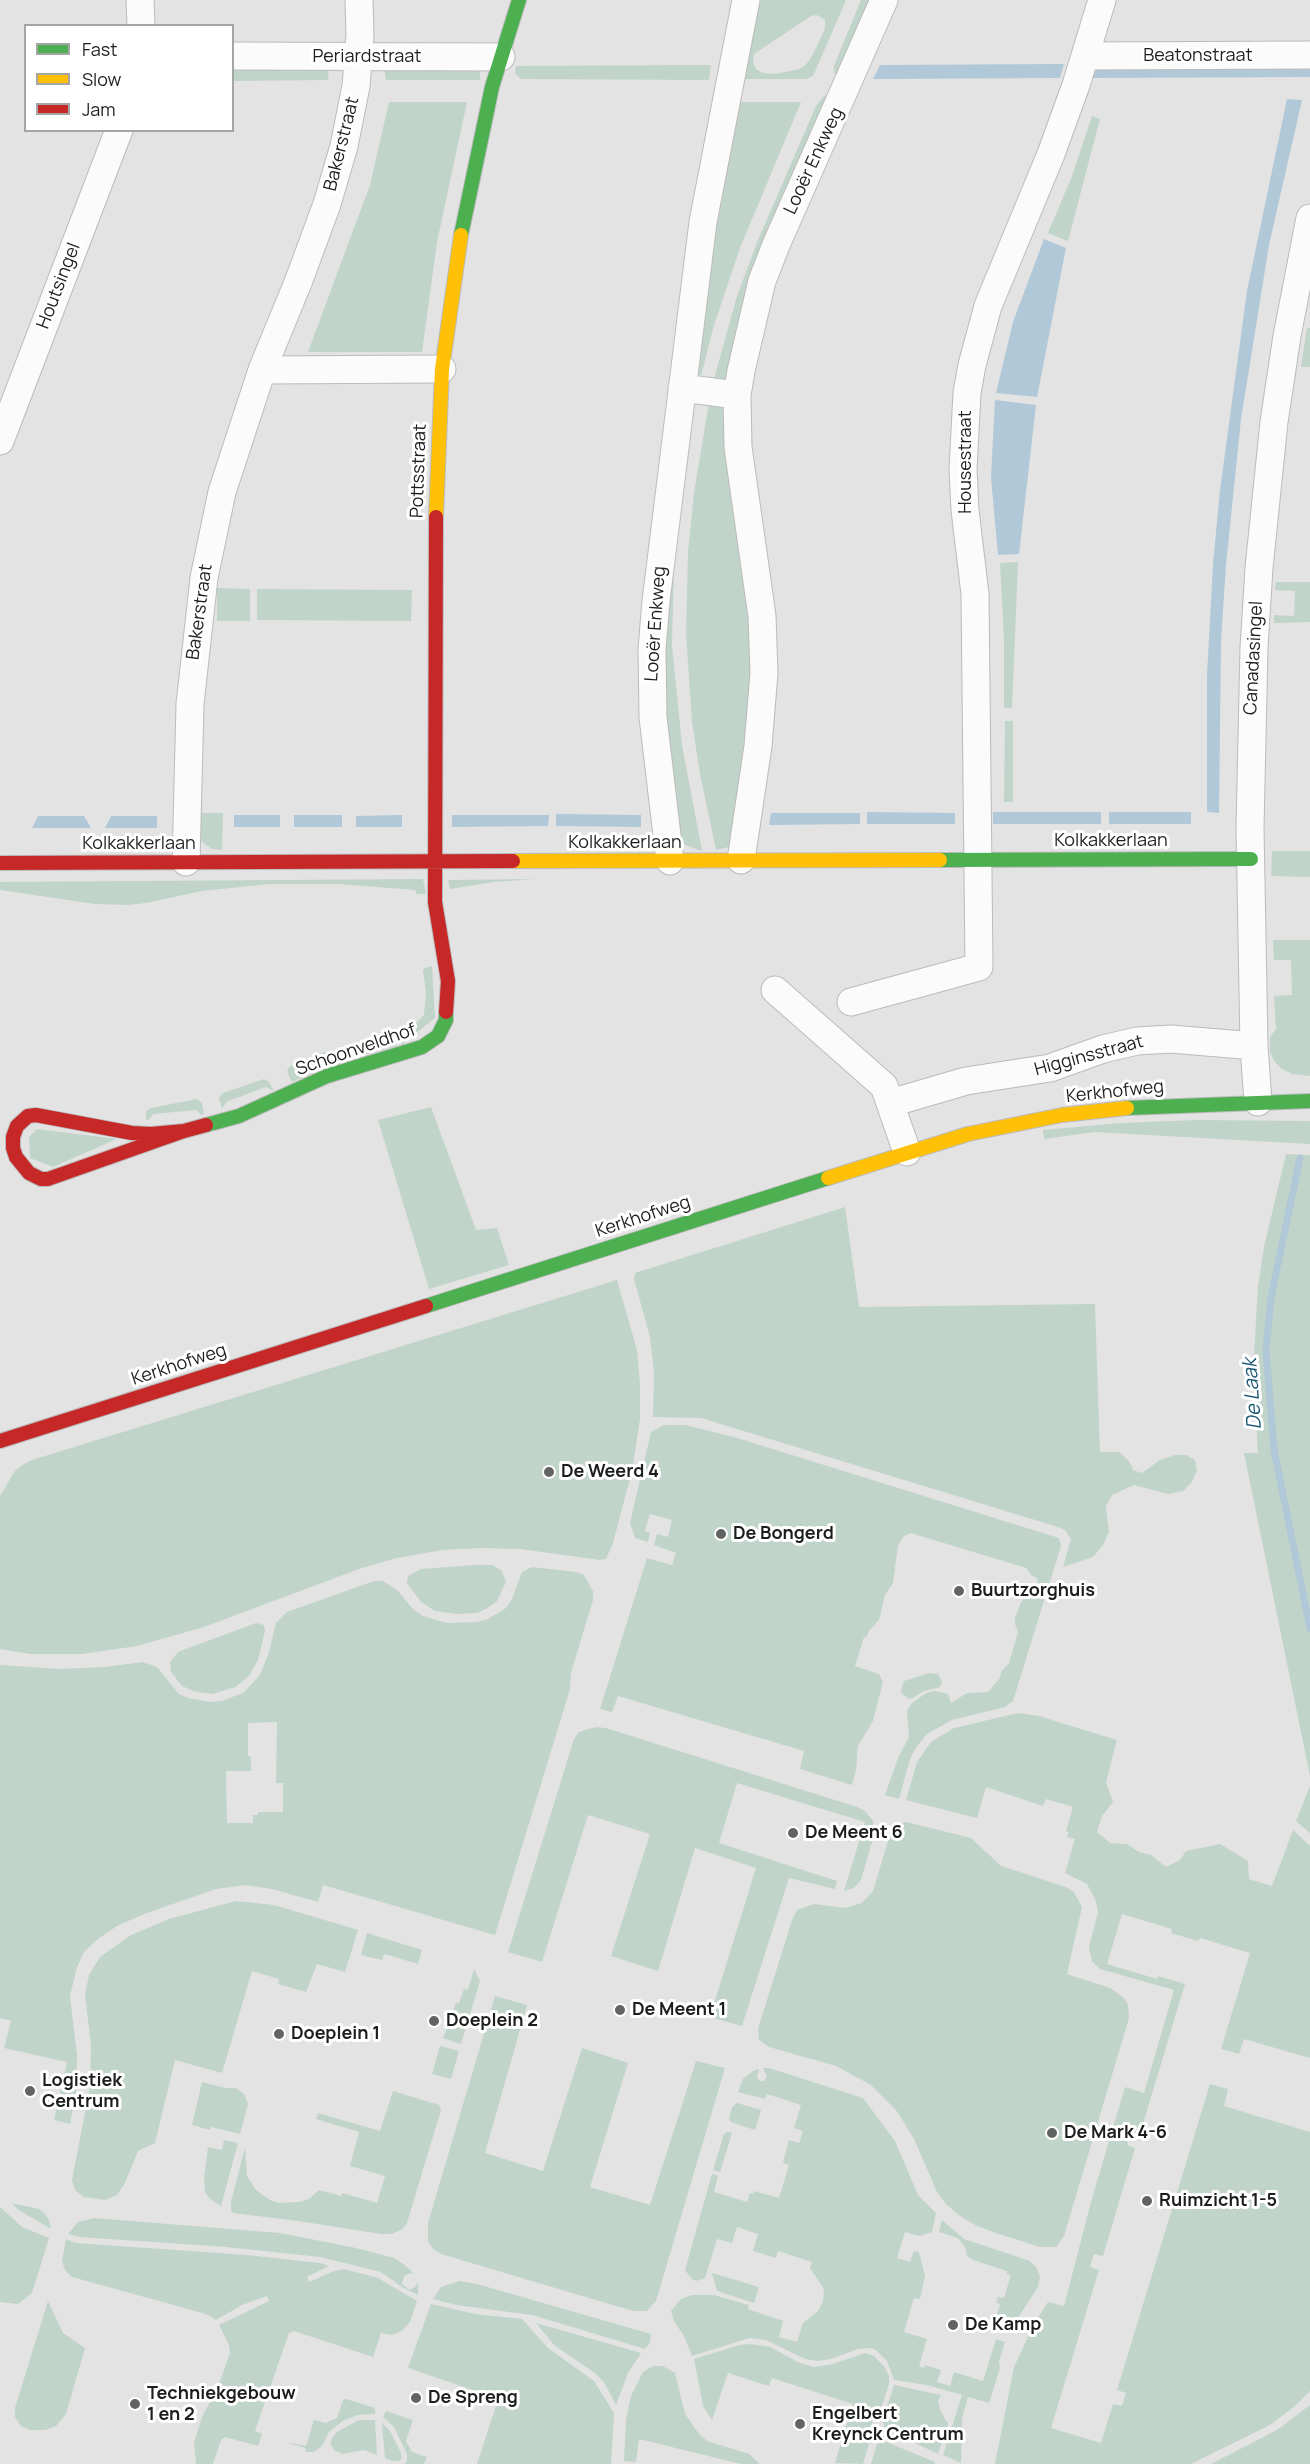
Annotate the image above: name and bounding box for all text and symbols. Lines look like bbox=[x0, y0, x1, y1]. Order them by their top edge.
legend bbox=[24, 24, 234, 132]
text: Fast bbox=[82, 37, 117, 61]
street label: Beatonstraat bbox=[1143, 45, 1253, 67]
street label: Periardstraat bbox=[313, 46, 421, 68]
text: Slow bbox=[82, 67, 121, 91]
street label: Bakerstraat bbox=[320, 95, 364, 193]
text: Jam bbox=[82, 97, 116, 121]
street label: Looër Enkweg bbox=[780, 104, 848, 218]
street label: Houtsingel bbox=[33, 240, 85, 332]
street label: Housestraat bbox=[955, 410, 977, 514]
street label: Pottsstraat bbox=[407, 424, 431, 518]
street label: Bakerstraat bbox=[183, 563, 217, 661]
street label: Looër Enkweg bbox=[641, 566, 671, 682]
street label: Canadasingel bbox=[1240, 601, 1268, 715]
street label: Kolkakkerlaan bbox=[1054, 830, 1168, 852]
street label: Kolkakkerlaan bbox=[568, 832, 682, 854]
street label: Kolkakkerlaan bbox=[82, 833, 196, 855]
street label: Schoonveldhof bbox=[293, 1019, 419, 1081]
street label: Higginsstraat bbox=[1032, 1031, 1146, 1081]
street label: Kerkhofweg bbox=[1065, 1076, 1165, 1108]
street label: Kerkhofweg bbox=[593, 1192, 693, 1242]
street label: Kerkhofweg bbox=[129, 1340, 229, 1390]
water label: De Laak bbox=[1239, 1358, 1267, 1430]
place label: De Weerd 4 bbox=[561, 1461, 659, 1483]
marker: De Weerd 4 bbox=[542, 1465, 556, 1479]
place label: De Bongerd bbox=[733, 1523, 834, 1545]
marker: De Bongerd bbox=[714, 1527, 728, 1541]
place label: Buurtzorghuis bbox=[971, 1580, 1095, 1602]
marker: Buurtzorghuis bbox=[952, 1584, 966, 1598]
place label: De Meent 6 bbox=[805, 1822, 903, 1844]
marker: De Meent 6 bbox=[786, 1826, 800, 1840]
place label: De Meent 1 bbox=[632, 1999, 726, 2021]
marker: De Meent 1 bbox=[613, 2003, 627, 2017]
place label: Doeplein 2 bbox=[446, 2010, 538, 2032]
marker: Doeplein 2 bbox=[427, 2014, 441, 2028]
place label: Doeplein 1 bbox=[291, 2023, 380, 2045]
marker: Doeplein 1 bbox=[272, 2027, 286, 2041]
place label: Logistiek Centrum bbox=[42, 2070, 122, 2112]
marker: Logistiek Centrum bbox=[23, 2084, 37, 2098]
place label: De Mark 4-6 bbox=[1064, 2122, 1167, 2144]
marker: De Mark 4-6 bbox=[1045, 2126, 1059, 2140]
place label: Ruimzicht 1-5 bbox=[1159, 2190, 1277, 2212]
marker: Ruimzicht 1-5 bbox=[1140, 2194, 1154, 2208]
place label: De Kamp bbox=[965, 2314, 1041, 2336]
marker: De Kamp bbox=[946, 2318, 960, 2332]
place label: Techniekgebouw 1 en 2 bbox=[147, 2383, 296, 2426]
place label: De Spreng bbox=[428, 2387, 518, 2409]
marker: De Spreng bbox=[409, 2391, 423, 2405]
marker: Techniekgebouw 1 en 2 bbox=[128, 2397, 142, 2411]
place label: Engelbert Kreynck Centrum bbox=[812, 2403, 964, 2446]
marker: Engelbert Kreynck Centrum bbox=[793, 2417, 807, 2431]

